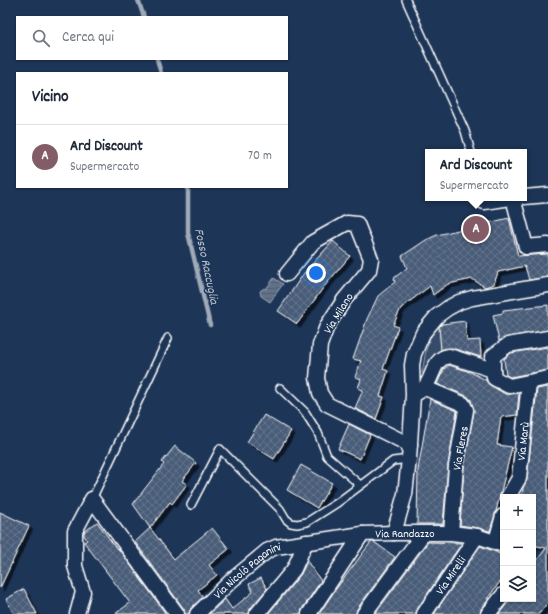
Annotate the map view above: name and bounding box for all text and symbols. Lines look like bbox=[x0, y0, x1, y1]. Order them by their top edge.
search box bbox=[16, 16, 288, 60]
icon: search bbox=[30, 27, 52, 49]
text: Cerca qui bbox=[62, 27, 114, 49]
text: Vicino bbox=[32, 86, 69, 110]
text: Ard Discount bbox=[70, 136, 143, 158]
text: A bbox=[41, 147, 49, 166]
text: 70 m bbox=[248, 147, 272, 166]
popup bbox=[425, 149, 527, 201]
text: Ard Discount bbox=[440, 155, 512, 177]
text: Supermercato bbox=[70, 158, 139, 177]
text: Supermercato bbox=[440, 177, 509, 196]
pin: A bbox=[463, 214, 489, 244]
water label: Fosso Raccuglia bbox=[188, 227, 223, 307]
your location bbox=[306, 263, 326, 283]
street label: Via Milano bbox=[320, 290, 358, 337]
street label: Via Marù bbox=[514, 421, 535, 461]
street label: Via Fleres bbox=[449, 425, 474, 472]
map controls bbox=[500, 494, 536, 602]
button: + bbox=[500, 494, 536, 530]
street label: Via Randazzo bbox=[375, 526, 434, 544]
button: − bbox=[500, 530, 536, 566]
street label: Via Nicolò Paganini bbox=[210, 539, 283, 603]
street label: Via Mirelli bbox=[432, 553, 471, 599]
button: layers bbox=[500, 566, 536, 602]

